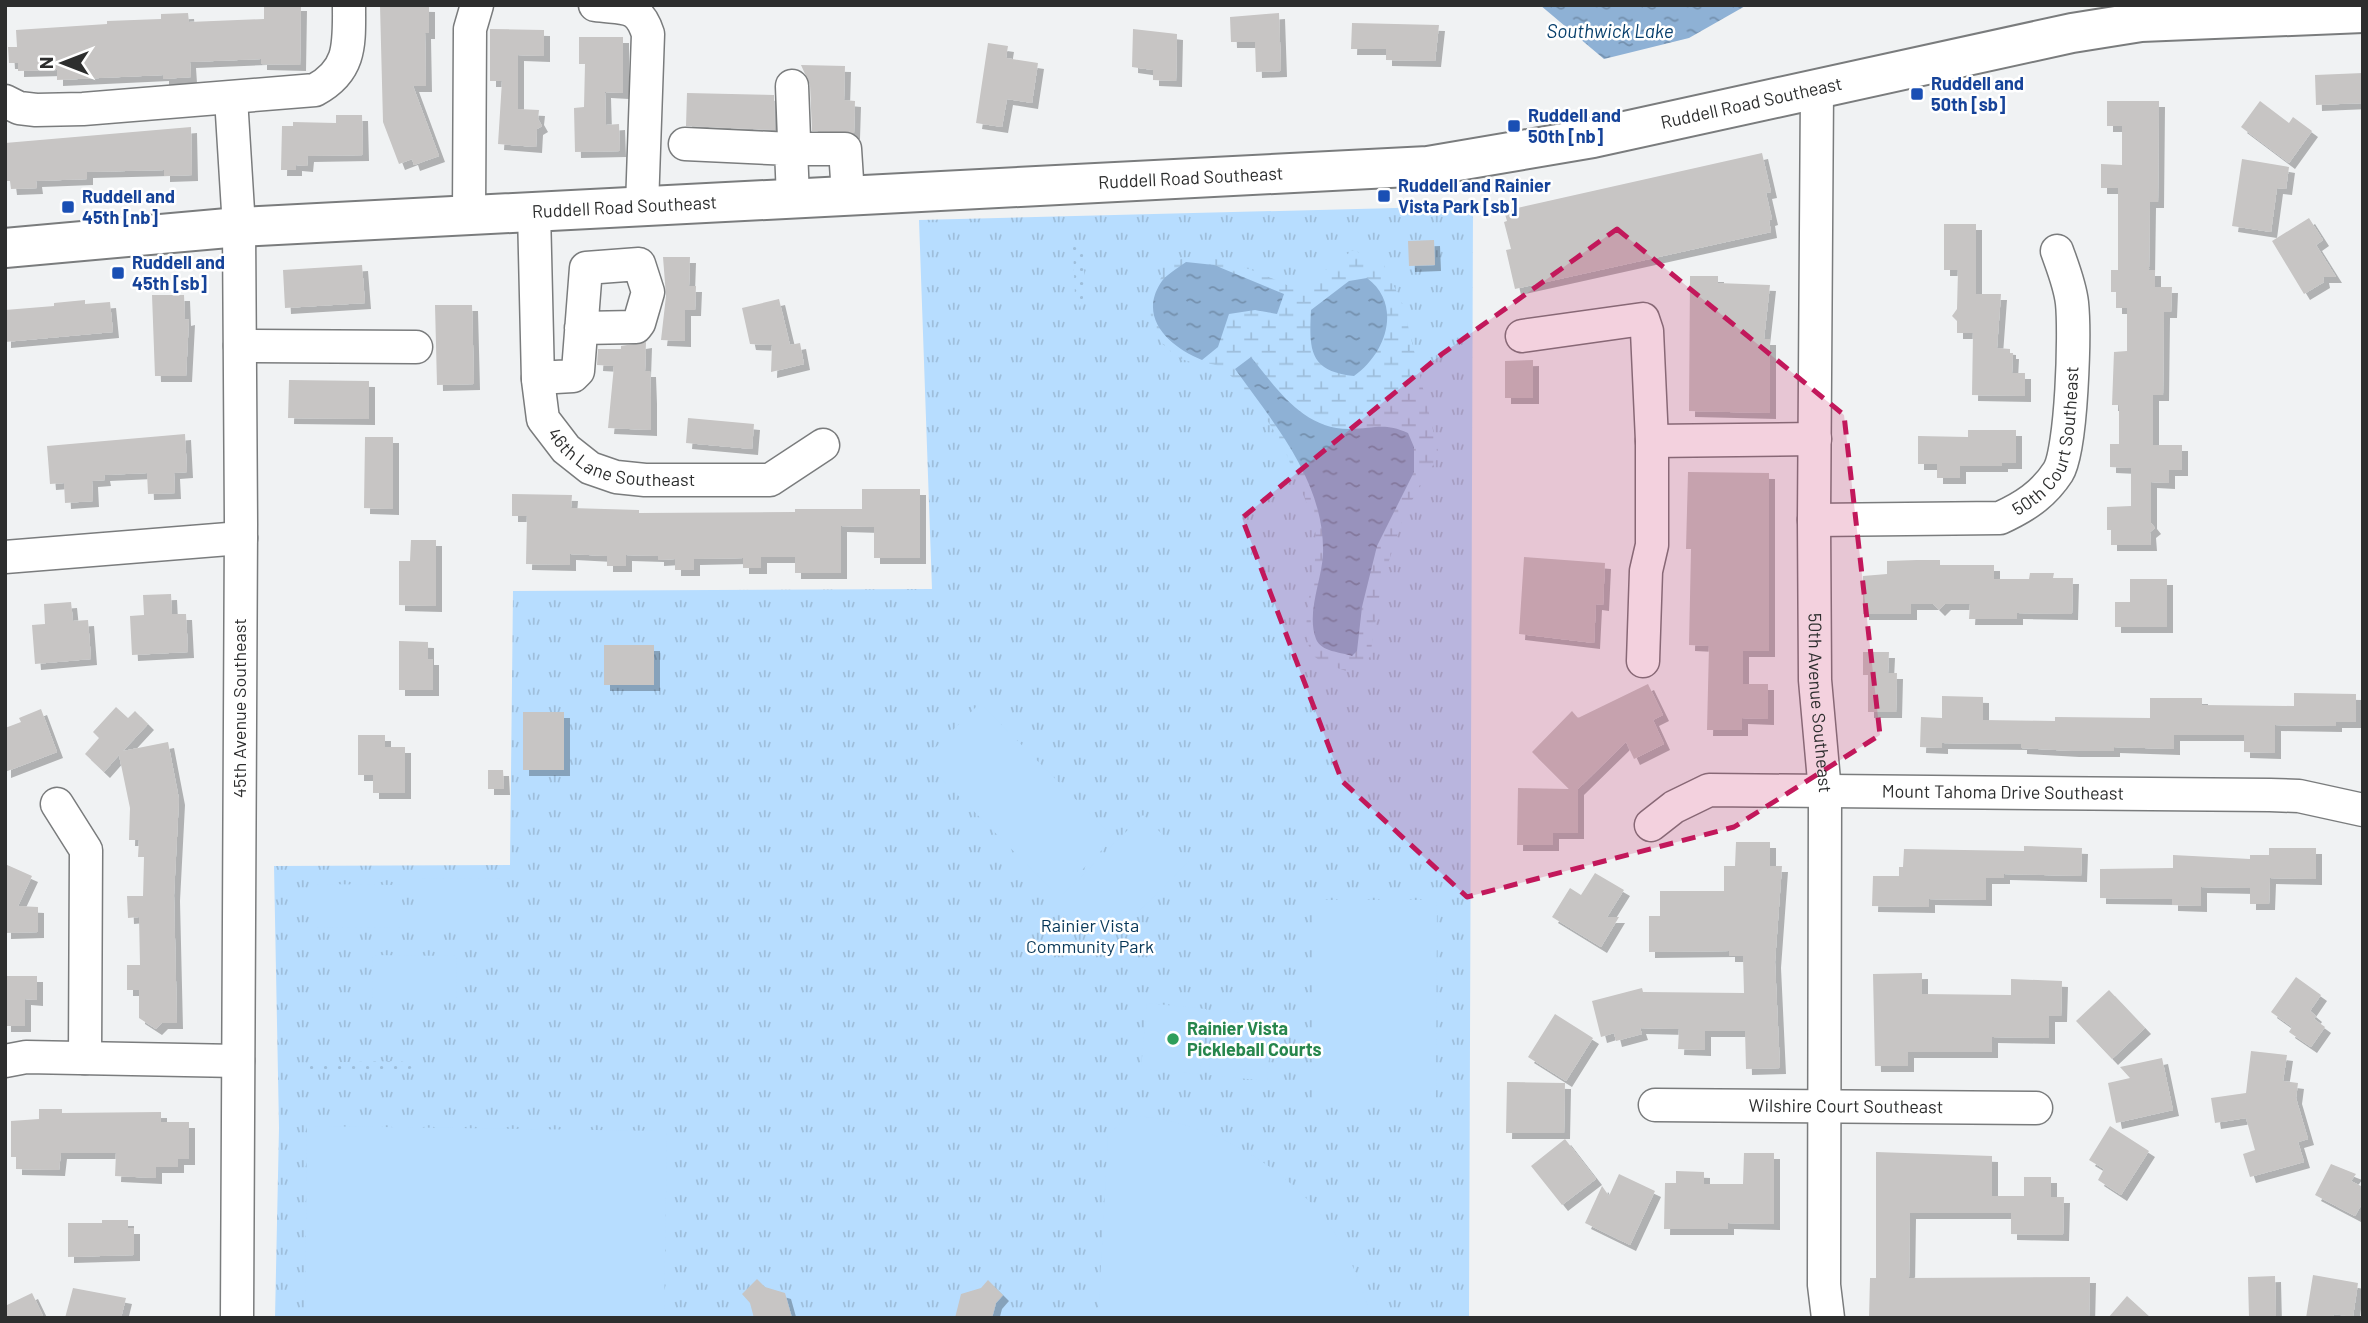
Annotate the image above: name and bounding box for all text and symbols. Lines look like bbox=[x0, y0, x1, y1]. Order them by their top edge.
water label: Southwick Lake bbox=[1547, 19, 1674, 42]
north arrow bbox=[28, 28, 98, 98]
text: N bbox=[34, 57, 57, 69]
street label: Ruddell Road Southeast bbox=[1658, 72, 1844, 133]
place label: Ruddell and 50th [sb] bbox=[1931, 72, 2024, 115]
marker: Ruddell and 50th [sb] bbox=[1909, 86, 1925, 102]
place label: Ruddell and 50th [nb] bbox=[1528, 104, 1621, 147]
marker: Ruddell and 50th [nb] bbox=[1506, 118, 1522, 134]
street label: Ruddell Road Southeast bbox=[1098, 161, 1284, 193]
place label: Ruddell and Rainier Vista Park [sb] bbox=[1398, 174, 1551, 217]
place label: Ruddell and 45th [nb] bbox=[82, 185, 175, 228]
marker: Ruddell and Rainier Vista Park [sb] bbox=[1376, 188, 1392, 204]
street label: Ruddell Road Southeast bbox=[531, 190, 718, 222]
marker: Ruddell and 45th [nb] bbox=[60, 199, 76, 215]
place label: Ruddell and 45th [sb] bbox=[132, 251, 225, 294]
marker: Ruddell and 45th [sb] bbox=[110, 265, 126, 281]
street label: 50th Court Southeast bbox=[2008, 366, 2082, 520]
street label: 46th Lane Southeast bbox=[544, 423, 695, 490]
street label: 50th Avenue Southeast bbox=[1805, 613, 1837, 794]
street label: 45th Avenue Southeast bbox=[228, 618, 250, 798]
street label: Mount Tahoma Drive Southeast bbox=[1882, 780, 2124, 804]
park label: Rainier Vista Community Park bbox=[1026, 914, 1154, 957]
place label: Rainier Vista Pickleball Courts bbox=[1187, 1017, 1322, 1060]
marker: Rainier Vista Pickleball Courts bbox=[1165, 1031, 1181, 1047]
street label: Wilshire Court Southeast bbox=[1749, 1094, 1943, 1117]

